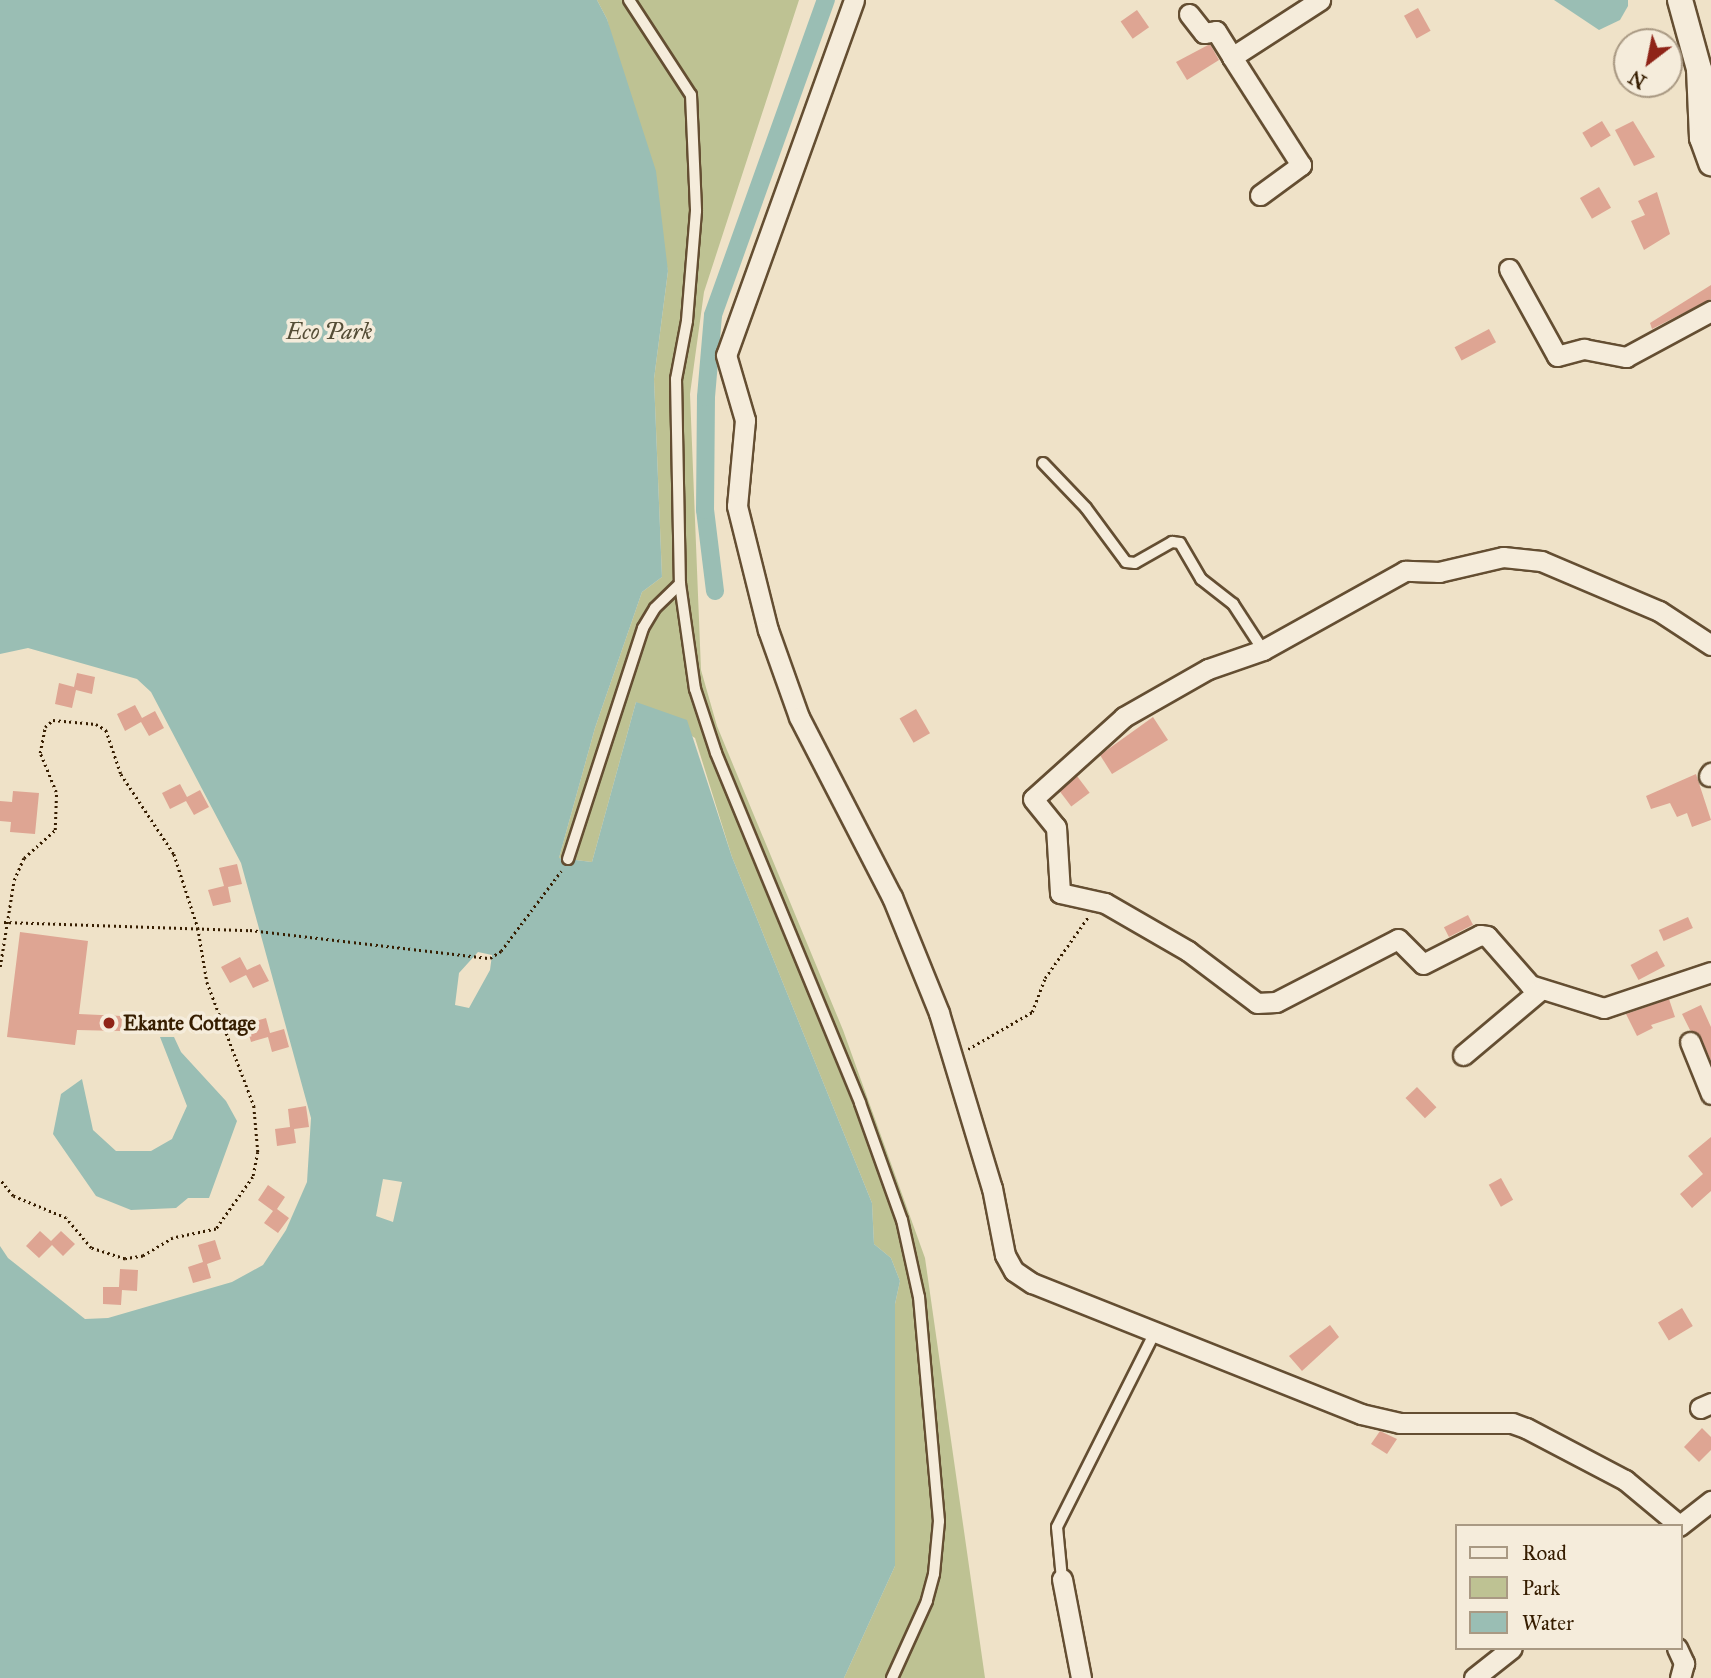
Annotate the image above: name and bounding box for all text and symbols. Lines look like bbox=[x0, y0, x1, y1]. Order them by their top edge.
north arrow bbox=[1613, 28, 1683, 98]
text: N bbox=[1625, 66, 1651, 94]
water label: Eco Park bbox=[286, 317, 372, 345]
place label: Ekante Cottage bbox=[123, 1010, 256, 1036]
marker: Ekante Cottage bbox=[101, 1015, 117, 1031]
legend bbox=[1456, 1524, 1683, 1650]
text: Road bbox=[1522, 1540, 1567, 1566]
text: Park bbox=[1522, 1575, 1560, 1601]
text: Water bbox=[1522, 1610, 1574, 1636]

